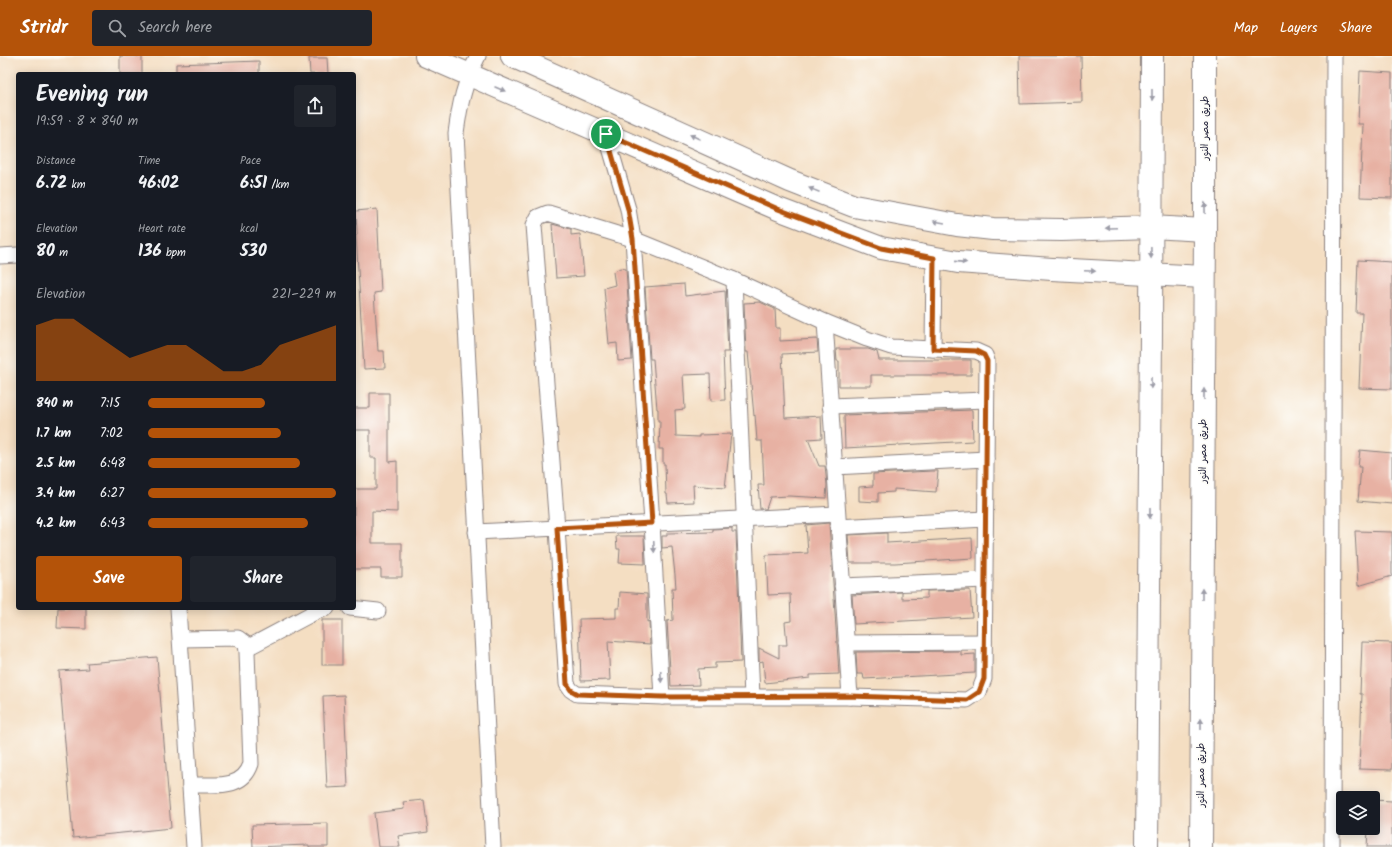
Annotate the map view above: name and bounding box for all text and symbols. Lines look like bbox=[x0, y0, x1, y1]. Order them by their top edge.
search box bbox=[92, 10, 372, 46]
text: Stridr bbox=[20, 13, 68, 43]
text: Search here bbox=[138, 16, 212, 40]
icon: search bbox=[106, 17, 128, 39]
text: Map bbox=[1234, 17, 1258, 39]
text: Layers bbox=[1280, 17, 1318, 39]
text: Share bbox=[1340, 17, 1372, 39]
text: Evening run bbox=[36, 78, 148, 113]
button: share bbox=[294, 85, 336, 127]
one-way arrow bbox=[495, 86, 507, 92]
one-way arrow bbox=[1149, 89, 1155, 102]
street label: طريق مصر النور bbox=[1197, 96, 1213, 161]
text: 19:59 · 8 × 840 m bbox=[36, 111, 138, 132]
pin bbox=[589, 117, 623, 151]
icon: arrive bbox=[595, 123, 617, 145]
one-way arrow bbox=[688, 134, 700, 140]
text: Distance bbox=[36, 152, 76, 170]
text: Time bbox=[138, 152, 160, 170]
text: Pace bbox=[240, 152, 261, 170]
text: 6.72 bbox=[36, 170, 67, 197]
text: 46:02 bbox=[138, 170, 179, 197]
text: 6:51 bbox=[240, 170, 267, 197]
text: km bbox=[67, 176, 86, 194]
text: /km bbox=[267, 176, 289, 194]
one-way arrow bbox=[807, 187, 819, 193]
one-way arrow bbox=[1202, 201, 1208, 214]
one-way arrow bbox=[933, 219, 945, 225]
text: Elevation bbox=[36, 220, 78, 238]
text: Heart rate bbox=[138, 220, 186, 238]
text: kcal bbox=[240, 220, 258, 238]
one-way arrow bbox=[1104, 225, 1117, 231]
text: 80 bbox=[36, 238, 55, 265]
text: 136 bbox=[138, 238, 162, 265]
text: 530 bbox=[240, 238, 267, 265]
text: m bbox=[55, 244, 68, 262]
text: bpm bbox=[162, 244, 186, 262]
one-way arrow bbox=[1148, 247, 1154, 260]
one-way arrow bbox=[955, 259, 967, 265]
one-way arrow bbox=[1084, 268, 1097, 275]
text: Elevation bbox=[36, 284, 85, 305]
text: 221–229 m bbox=[272, 284, 336, 305]
one-way arrow bbox=[1148, 377, 1154, 390]
one-way arrow bbox=[1201, 387, 1207, 400]
text: 840 m bbox=[36, 393, 73, 414]
text: 7:15 bbox=[100, 393, 120, 414]
street label: طريق مصر النور bbox=[1195, 419, 1211, 484]
text: 1.7 km bbox=[36, 423, 71, 444]
text: 7:02 bbox=[100, 423, 123, 444]
text: 2.5 km bbox=[36, 453, 75, 474]
text: 6:48 bbox=[100, 453, 125, 474]
text: 3.4 km bbox=[36, 483, 75, 504]
text: 6:27 bbox=[100, 483, 124, 504]
one-way arrow bbox=[1147, 507, 1153, 520]
text: 4.2 km bbox=[36, 513, 76, 534]
text: 6:43 bbox=[100, 513, 125, 534]
one-way arrow bbox=[650, 541, 657, 553]
button: Save bbox=[36, 556, 182, 602]
button: Share bbox=[190, 556, 336, 602]
one-way arrow bbox=[1199, 587, 1205, 600]
one-way arrow bbox=[658, 671, 664, 684]
one-way arrow bbox=[1198, 718, 1205, 730]
street label: طريق مصر النور bbox=[1193, 743, 1209, 808]
map controls bbox=[1336, 791, 1380, 835]
button: layers bbox=[1336, 791, 1380, 835]

